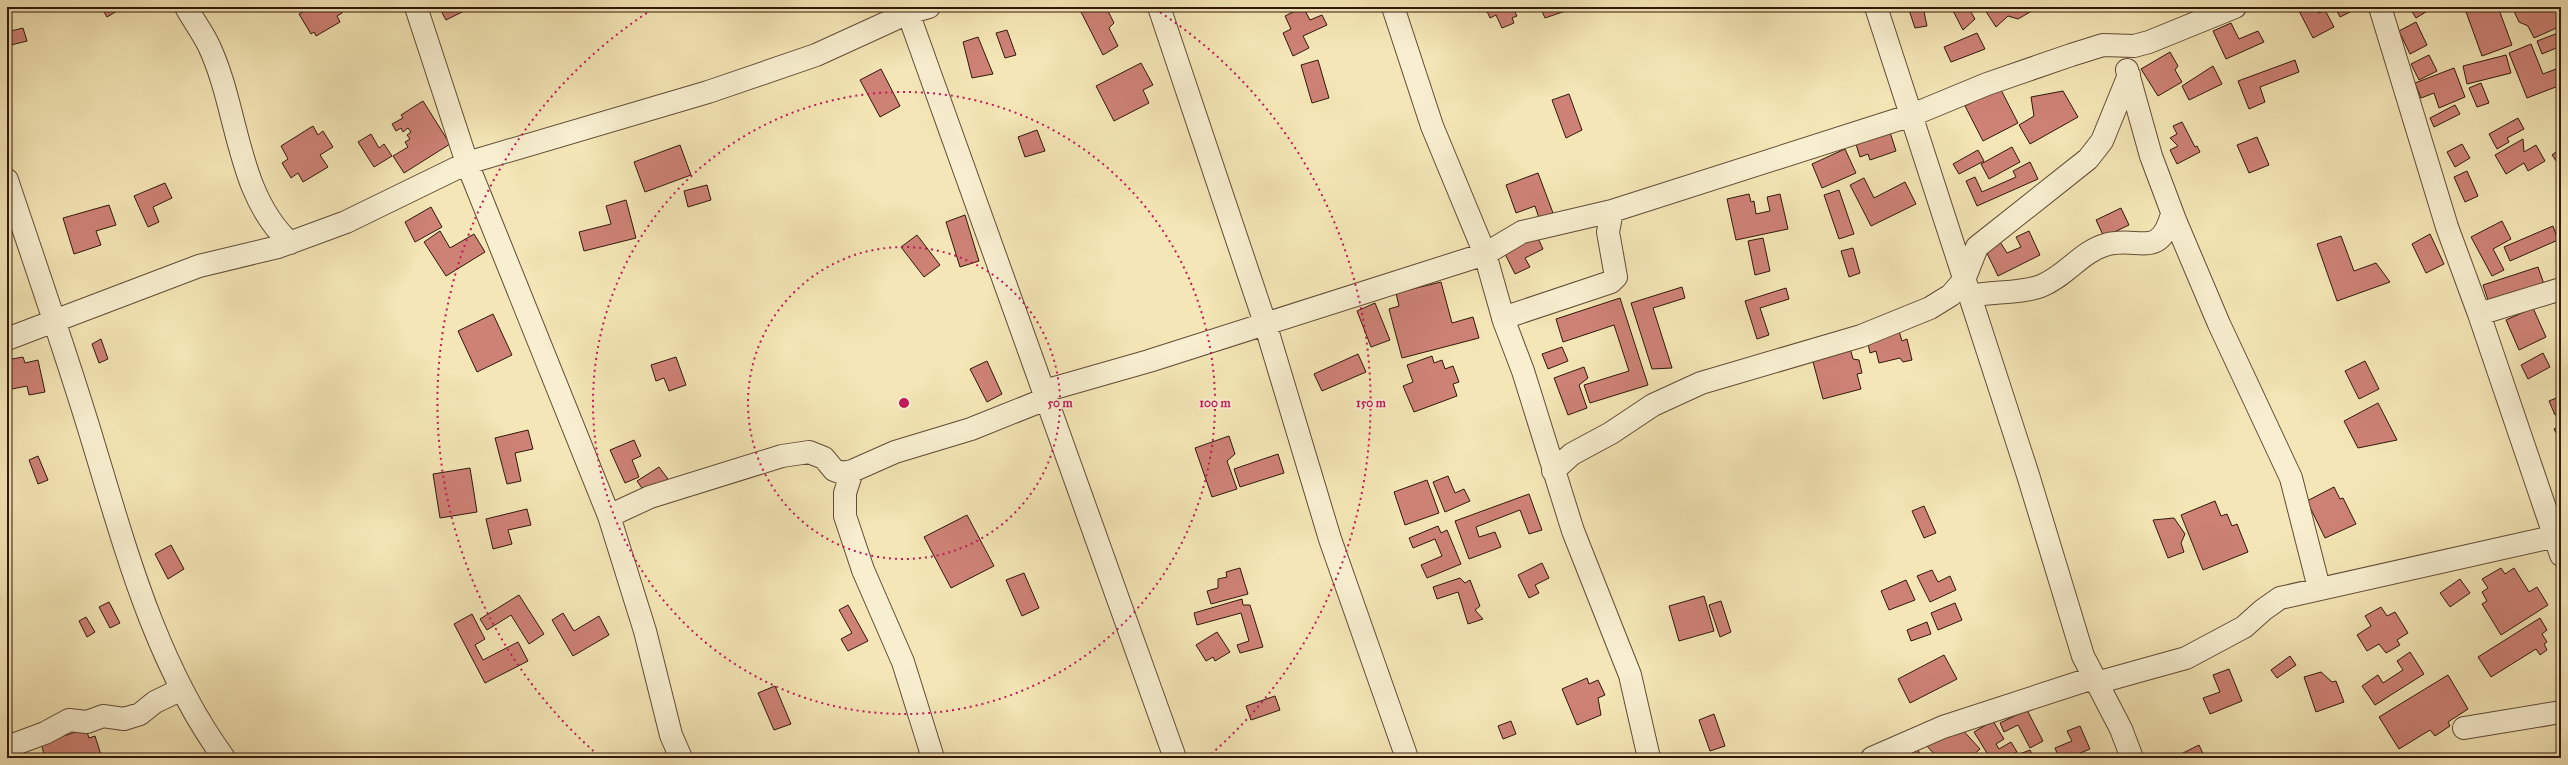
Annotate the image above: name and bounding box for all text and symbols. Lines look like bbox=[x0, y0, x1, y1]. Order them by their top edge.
centre of rings bbox=[897, 396, 911, 410]
text: 50 m bbox=[1047, 396, 1074, 410]
text: 100 m bbox=[1199, 396, 1232, 410]
text: 150 m bbox=[1356, 396, 1387, 410]

